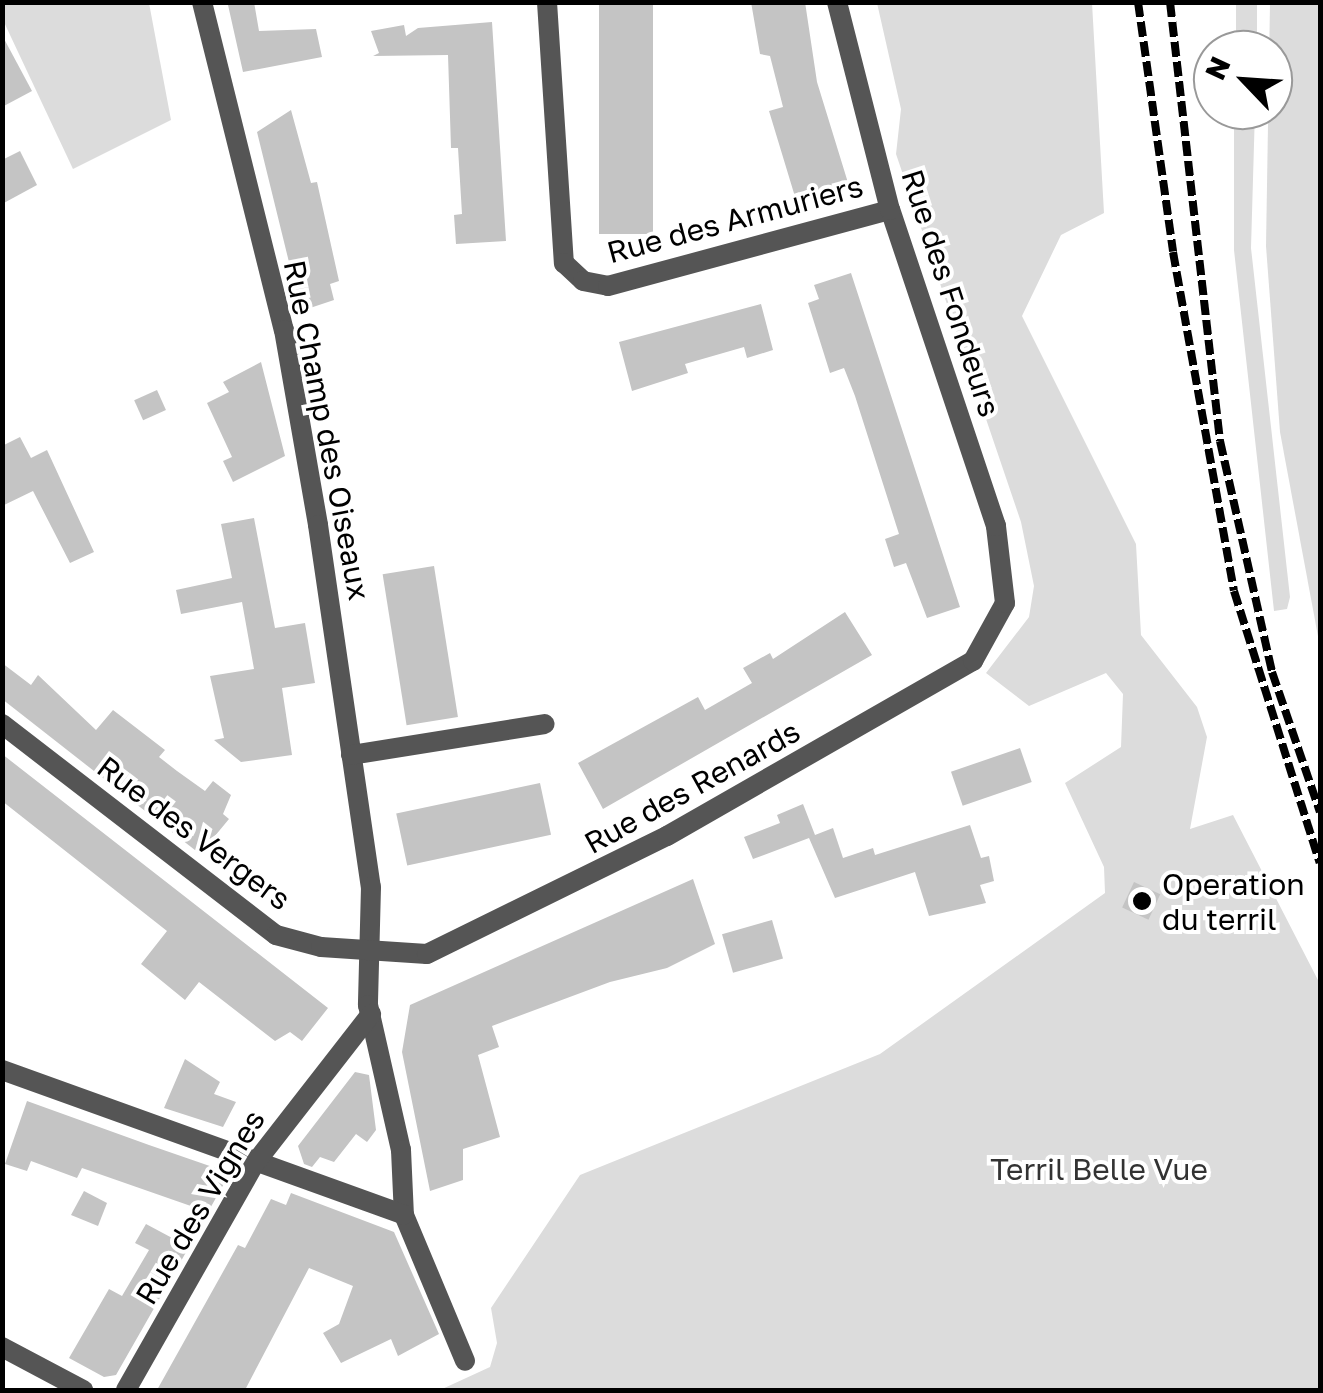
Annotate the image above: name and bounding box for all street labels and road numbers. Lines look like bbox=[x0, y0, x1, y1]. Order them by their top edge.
street label: Rue des Fondeurs bbox=[894, 165, 1008, 421]
street label: Rue des Armuriers bbox=[603, 168, 867, 270]
street label: Rue Champ des Oiseaux bbox=[276, 257, 378, 603]
street label: Rue des Renards bbox=[578, 713, 806, 861]
street label: Rue des Vergers bbox=[90, 749, 298, 917]
street label: Rue des Vignes bbox=[128, 1103, 272, 1311]

